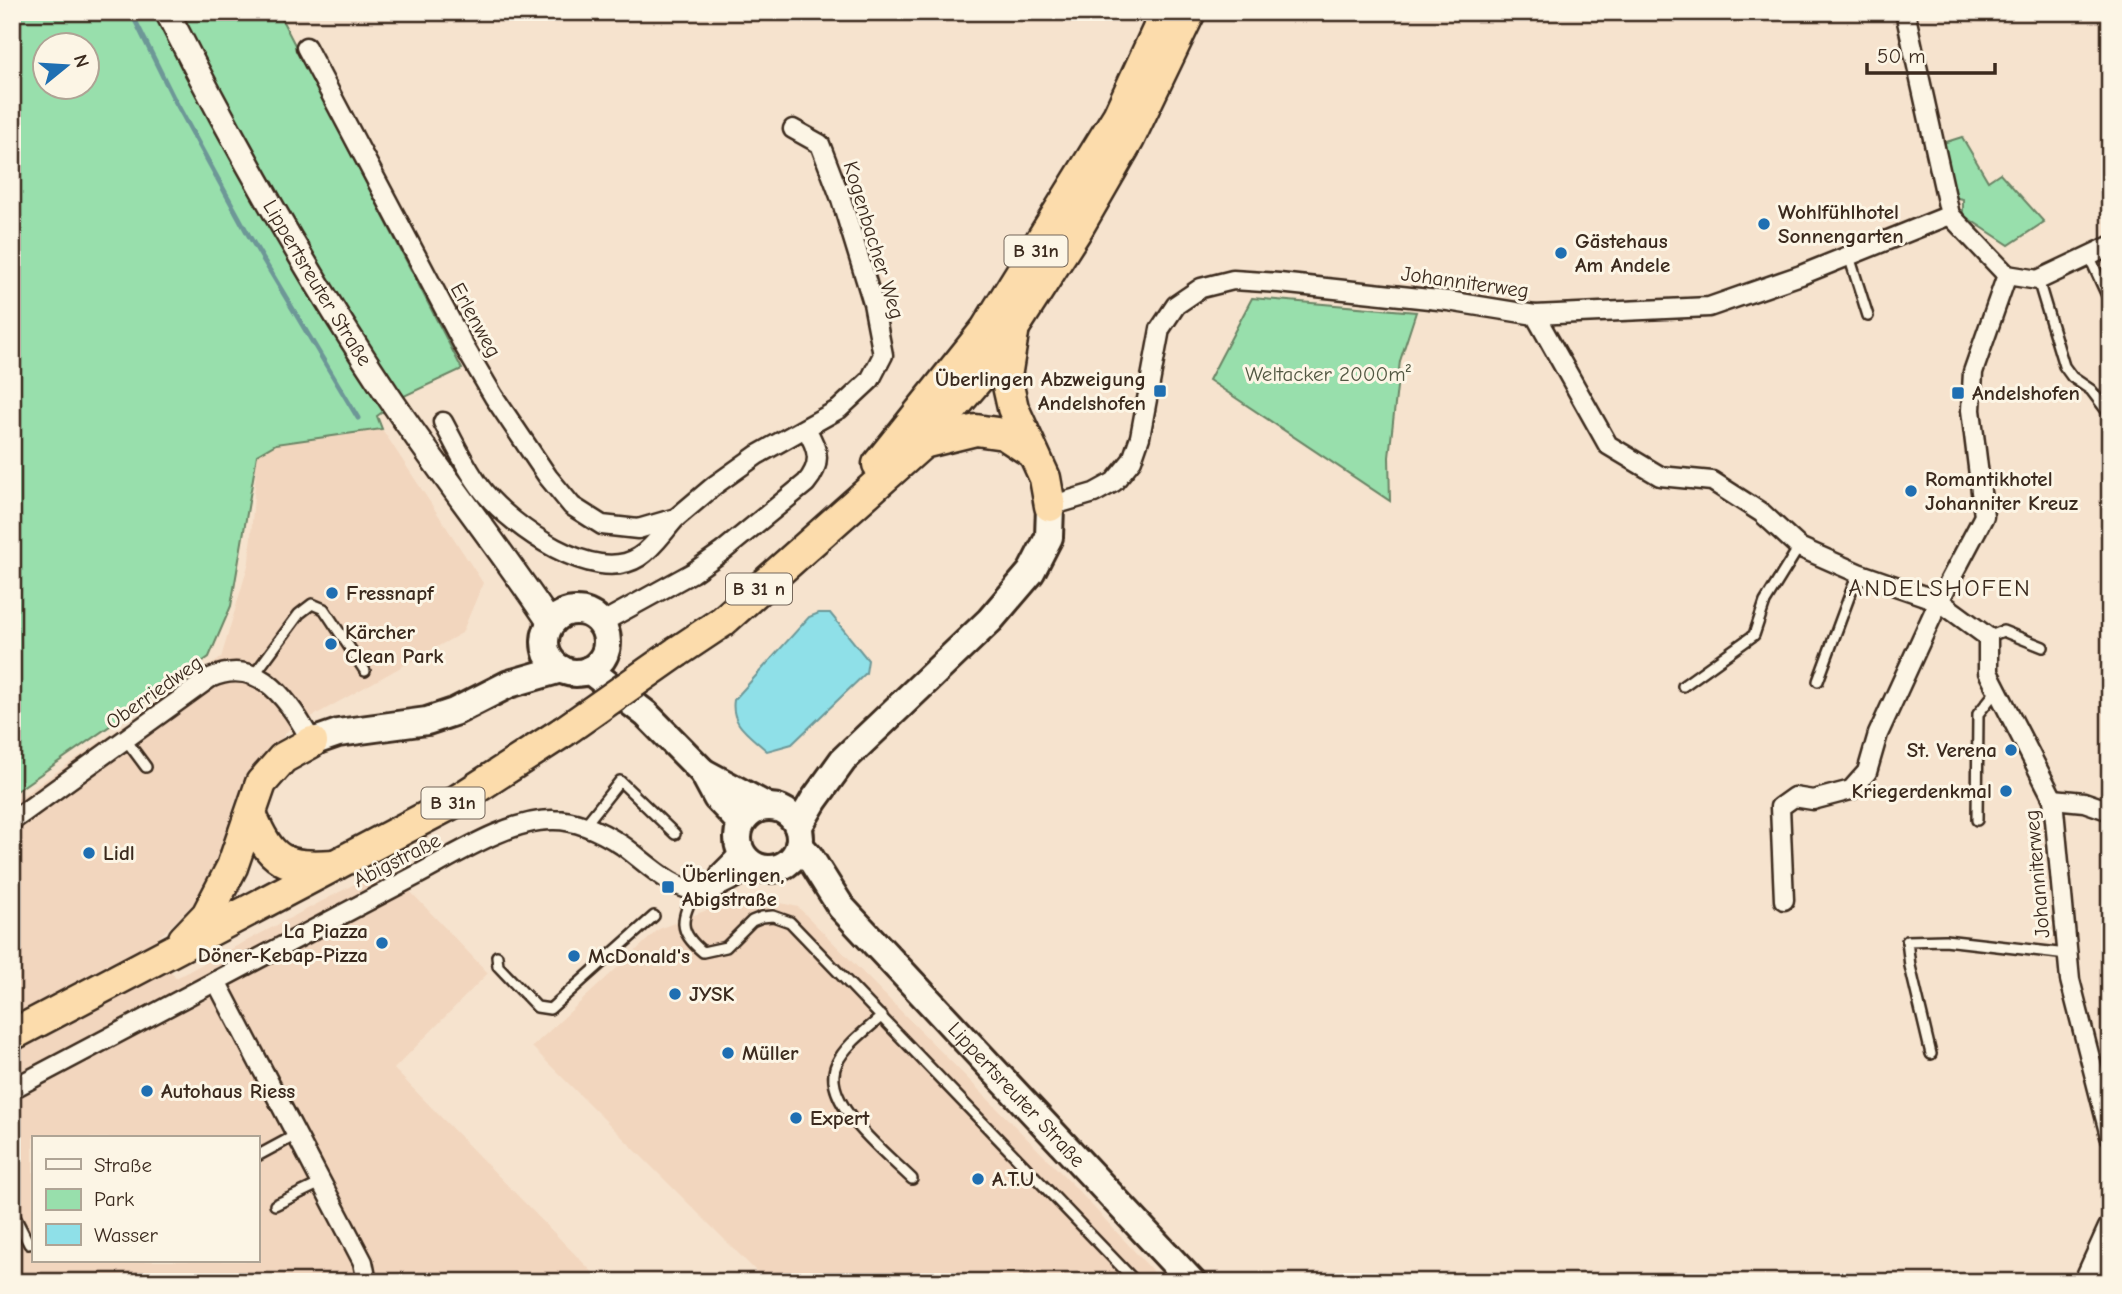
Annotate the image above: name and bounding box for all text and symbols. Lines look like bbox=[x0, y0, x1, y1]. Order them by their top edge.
north arrow bbox=[32, 32, 102, 102]
scale bar bbox=[1867, 32, 1994, 76]
text: 50 m bbox=[1877, 44, 1926, 68]
text: N bbox=[69, 52, 94, 70]
street label: Kogenbacher Weg bbox=[839, 158, 909, 322]
street label: Lippertsreuter Straße bbox=[258, 196, 377, 370]
place label: Wohlfühlhotel Sonnengarten bbox=[1778, 200, 1904, 248]
marker: Wohlfühlhotel Sonnengarten bbox=[1756, 216, 1772, 232]
place label: Gästehaus Am Andele bbox=[1575, 229, 1670, 277]
road number: B 31n bbox=[1004, 235, 1068, 266]
marker: Gästehaus Am Andele bbox=[1553, 245, 1569, 261]
street label: Johanniterweg bbox=[1400, 261, 1530, 303]
street label: Erlenweg bbox=[446, 279, 506, 361]
park label: Weltacker 2000m² bbox=[1245, 362, 1412, 386]
place label: Überlingen Abzweigung Andelshofen bbox=[935, 367, 1146, 415]
place label: Andelshofen bbox=[1972, 381, 2080, 405]
marker: Überlingen Abzweigung Andelshofen bbox=[1152, 383, 1168, 399]
marker: Andelshofen bbox=[1950, 385, 1966, 401]
place label: Romantikhotel Johanniter Kreuz bbox=[1925, 467, 2078, 515]
marker: Romantikhotel Johanniter Kreuz bbox=[1903, 483, 1919, 499]
road number: B 31 n bbox=[726, 574, 792, 604]
district label: ANDELSHOFEN bbox=[1848, 574, 2032, 602]
place label: Fressnapf bbox=[346, 581, 435, 605]
marker: Fressnapf bbox=[324, 585, 340, 601]
place label: Kärcher Clean Park bbox=[345, 620, 444, 668]
marker: Kärcher Clean Park bbox=[323, 636, 339, 652]
street label: Oberriedweg bbox=[101, 650, 207, 734]
place label: St. Verena bbox=[1907, 738, 1997, 762]
marker: St. Verena bbox=[2003, 742, 2019, 758]
place label: Kriegerdenkmal bbox=[1851, 779, 1992, 803]
marker: Kriegerdenkmal bbox=[1998, 783, 2014, 799]
road number: B 31n bbox=[421, 788, 484, 818]
street label: Johanniterweg bbox=[2019, 809, 2055, 939]
street label: Abigstraße bbox=[349, 828, 445, 892]
place label: Lidl bbox=[103, 841, 135, 865]
marker: Lidl bbox=[81, 845, 97, 861]
place label: Überlingen, Abigstraße bbox=[682, 863, 785, 911]
marker: Überlingen, Abigstraße bbox=[660, 879, 676, 895]
place label: La Piazza Döner-Kebap-Pizza bbox=[198, 919, 368, 967]
marker: La Piazza Döner-Kebap-Pizza bbox=[374, 935, 390, 951]
place label: McDonald's bbox=[588, 944, 690, 968]
marker: McDonald's bbox=[566, 948, 582, 964]
place label: JYSK bbox=[689, 982, 735, 1006]
marker: JYSK bbox=[667, 986, 683, 1002]
street label: Lippertsreuter Straße bbox=[943, 1017, 1090, 1172]
place label: Müller bbox=[742, 1041, 799, 1065]
marker: Müller bbox=[720, 1045, 736, 1061]
place label: Autohaus Riess bbox=[161, 1079, 295, 1103]
marker: Autohaus Riess bbox=[139, 1083, 155, 1099]
place label: Expert bbox=[810, 1106, 870, 1130]
marker: Expert bbox=[788, 1110, 804, 1126]
legend bbox=[32, 1136, 259, 1262]
text: Straße bbox=[94, 1153, 152, 1177]
place label: A.T.U bbox=[992, 1167, 1034, 1191]
marker: A.T.U bbox=[970, 1171, 986, 1187]
text: Park bbox=[94, 1187, 134, 1211]
text: Wasser bbox=[94, 1223, 159, 1247]

